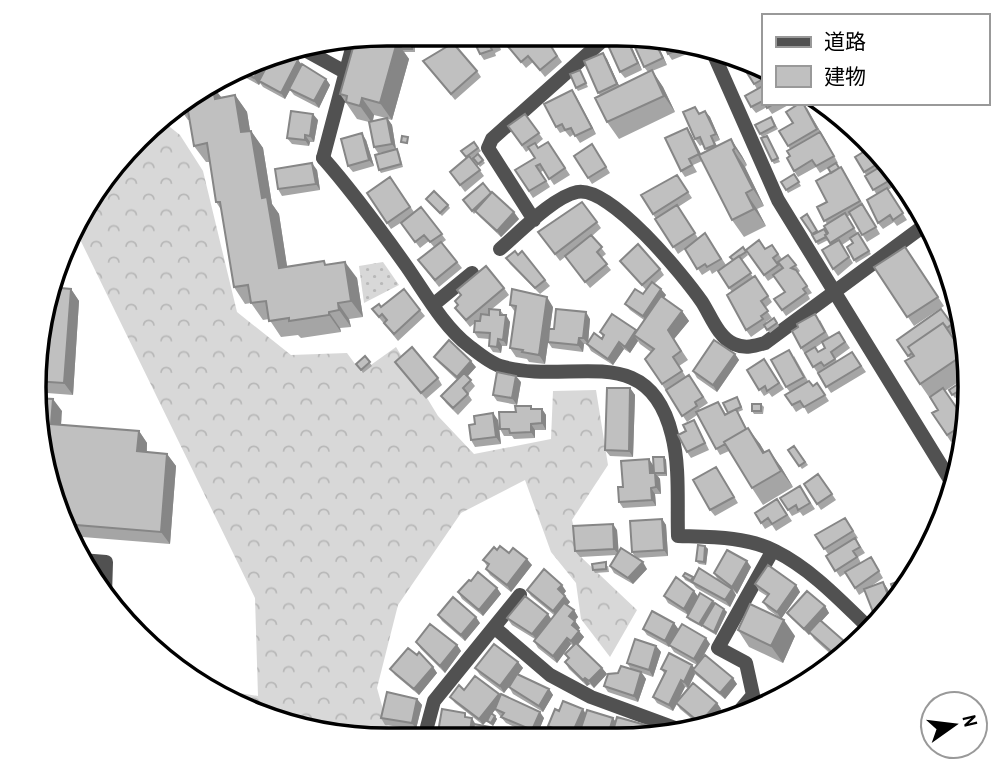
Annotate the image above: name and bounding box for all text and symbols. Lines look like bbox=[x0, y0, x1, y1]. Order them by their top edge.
legend bbox=[762, 14, 989, 105]
text: 道路 bbox=[824, 27, 866, 56]
text: 建物 bbox=[824, 62, 866, 91]
north arrow bbox=[919, 690, 989, 760]
text: N bbox=[957, 712, 984, 729]

